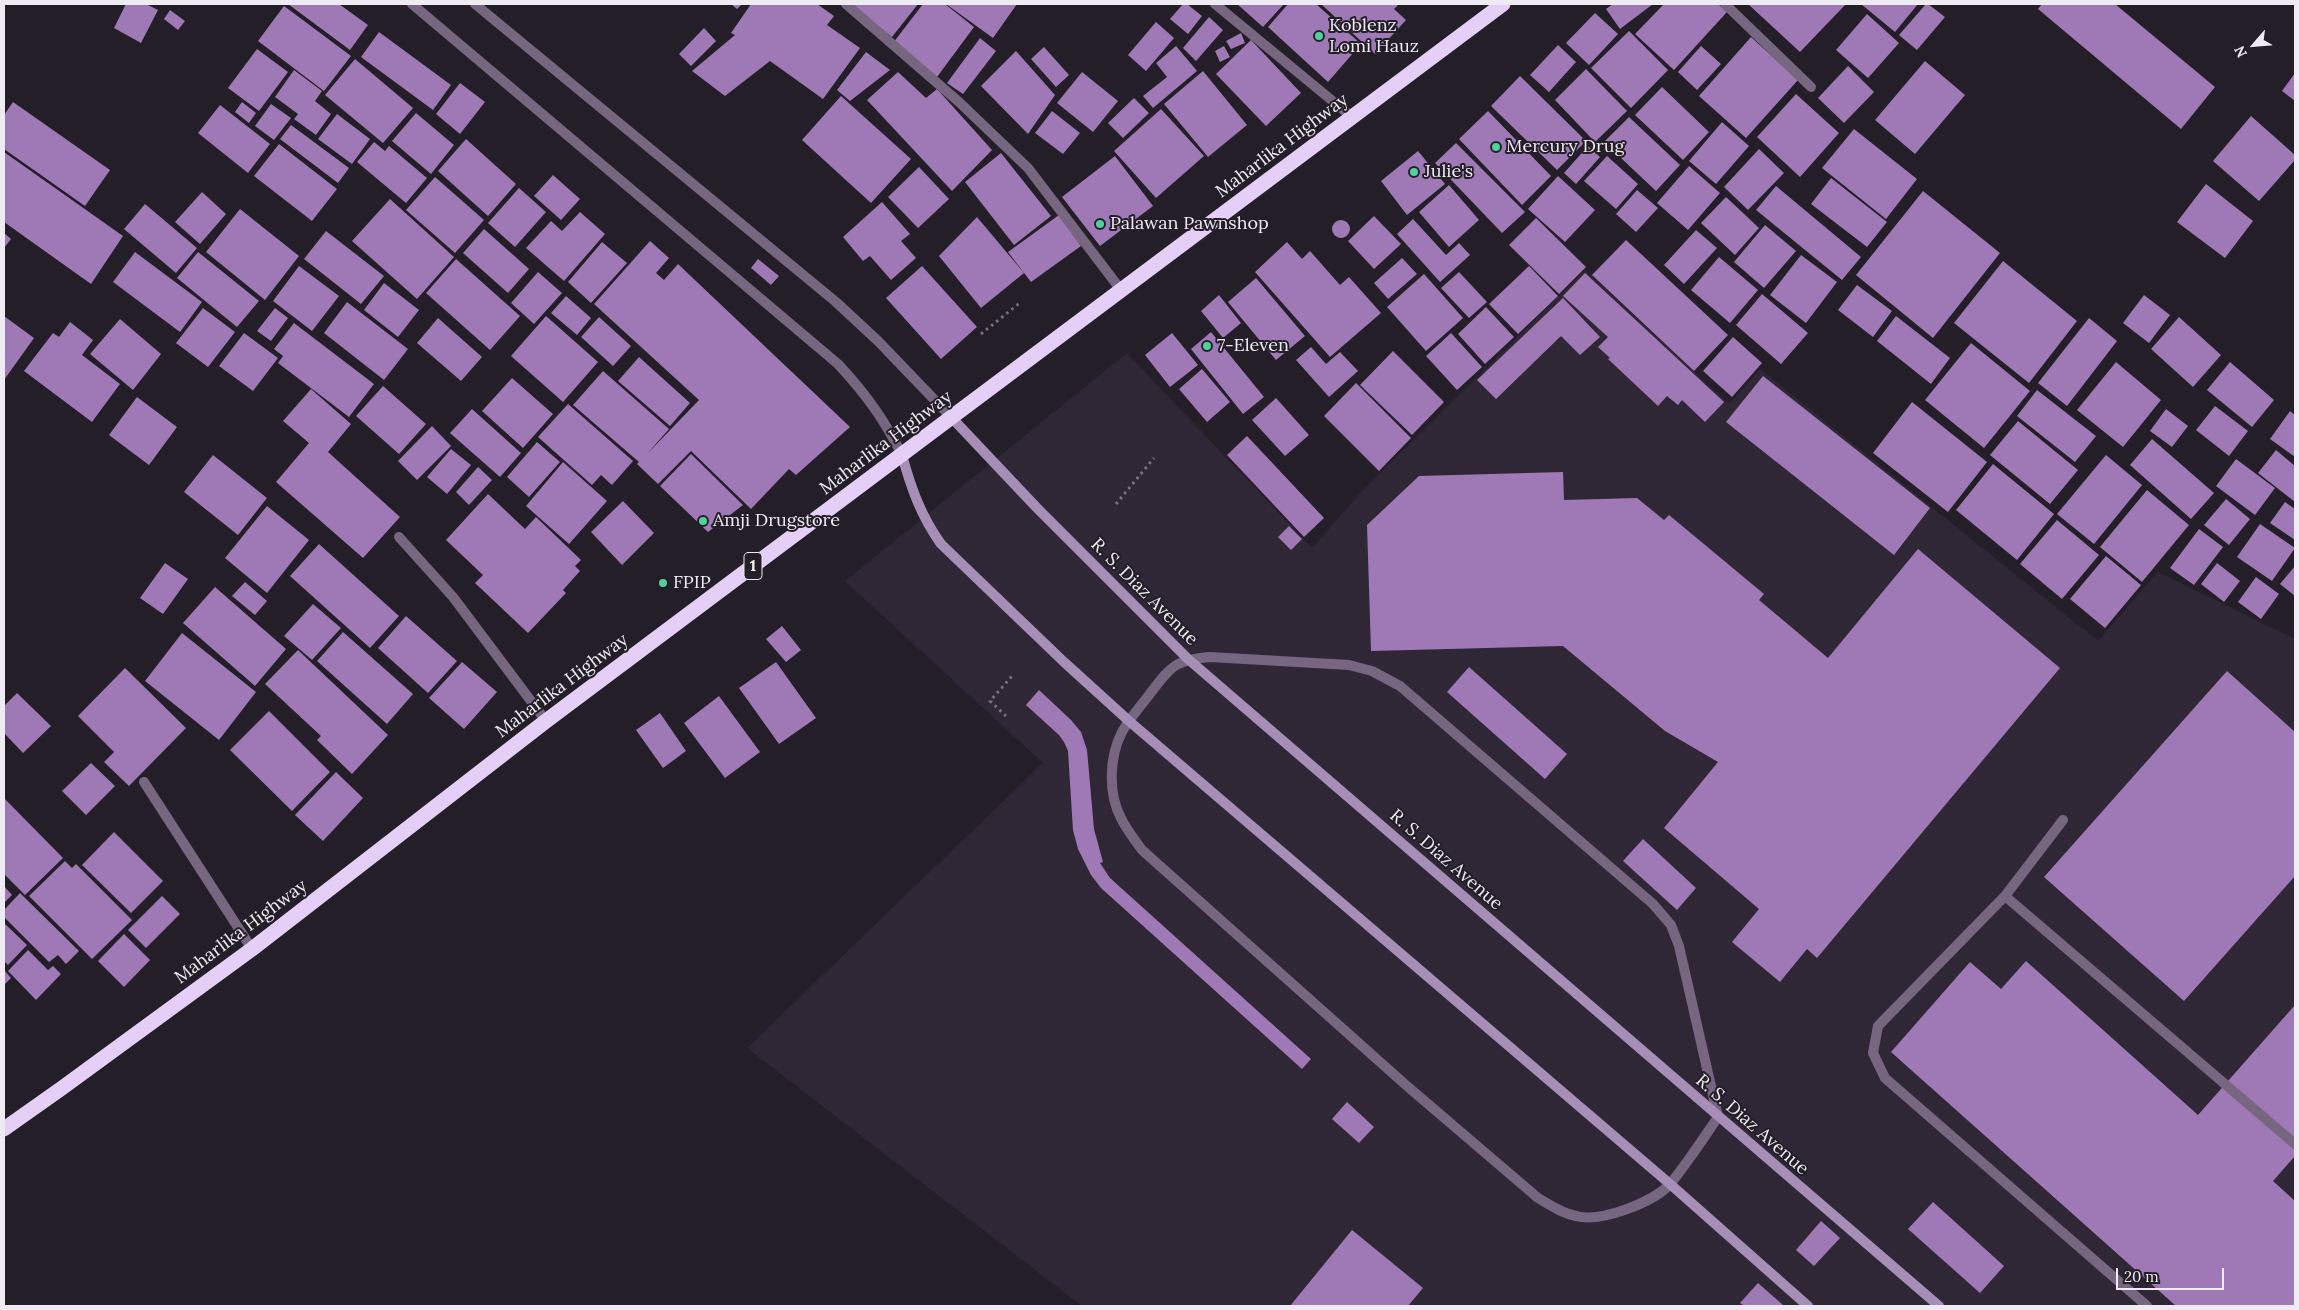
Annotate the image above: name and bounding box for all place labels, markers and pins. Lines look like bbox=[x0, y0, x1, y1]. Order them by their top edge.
place label: Koblenz Lomi Hauz bbox=[1329, 15, 1419, 58]
marker: Koblenz Lomi Hauz bbox=[1313, 30, 1325, 42]
place label: Mercury Drug bbox=[1506, 136, 1624, 158]
marker: Mercury Drug bbox=[1490, 141, 1502, 153]
place label: Julie's bbox=[1424, 161, 1473, 183]
marker: Julie's bbox=[1408, 166, 1420, 178]
place label: Palawan Pawnshop bbox=[1110, 213, 1269, 235]
marker: Palawan Pawnshop bbox=[1094, 218, 1106, 230]
place label: 7-Eleven bbox=[1217, 335, 1289, 357]
marker: 7-Eleven bbox=[1201, 340, 1213, 352]
place label: Amji Drugstore bbox=[713, 510, 840, 532]
marker: Amji Drugstore bbox=[697, 515, 709, 527]
place label: FPIP bbox=[673, 572, 711, 594]
marker: FPIP bbox=[657, 577, 669, 589]

